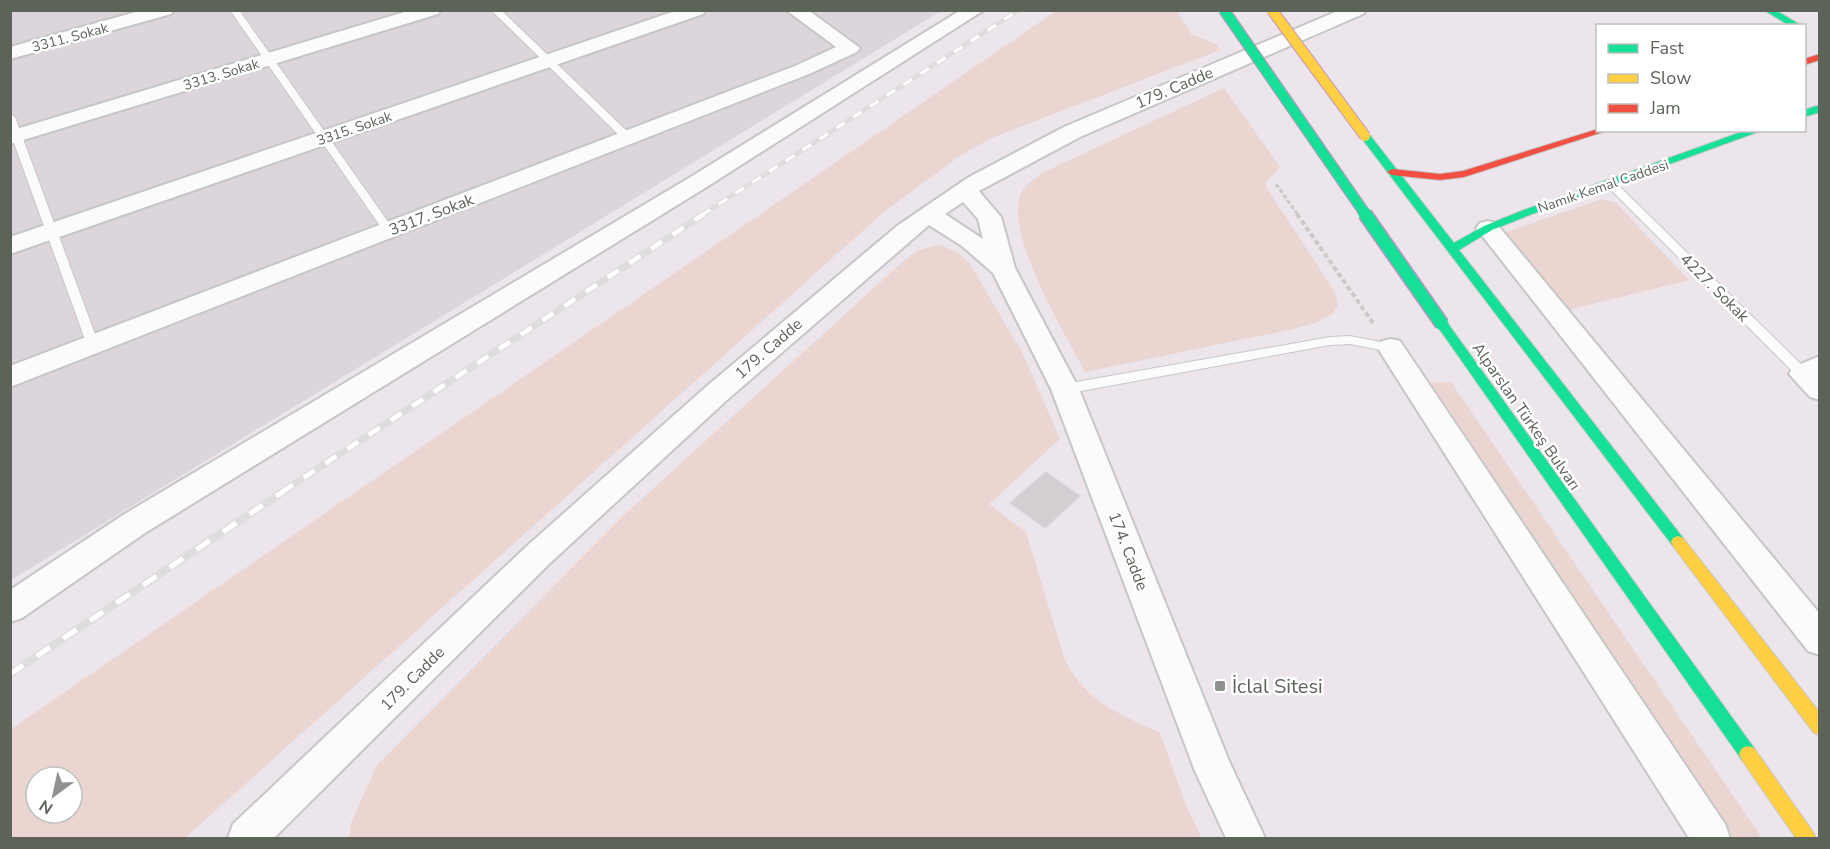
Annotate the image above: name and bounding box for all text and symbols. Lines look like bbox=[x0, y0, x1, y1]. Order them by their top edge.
street label: 3311. Sokak bbox=[30, 18, 111, 57]
legend bbox=[1596, 24, 1806, 132]
text: Fast bbox=[1650, 36, 1685, 60]
street label: 3313. Sokak bbox=[181, 54, 262, 95]
street label: 179. Cadde bbox=[1132, 62, 1217, 114]
text: Slow bbox=[1650, 66, 1691, 90]
text: Jam bbox=[1649, 96, 1681, 120]
street label: 3315. Sokak bbox=[314, 106, 395, 150]
street label: Namık Kemal Caddesi bbox=[1535, 155, 1671, 218]
street label: 3317. Sokak bbox=[386, 188, 478, 241]
street label: 4227. Sokak bbox=[1675, 248, 1754, 328]
street label: 179. Cadde bbox=[730, 313, 807, 384]
street label: Alparslan Türkeş Bulvarı bbox=[1467, 338, 1586, 495]
street label: 174. Cadde bbox=[1103, 509, 1153, 594]
street label: 179. Cadde bbox=[376, 642, 450, 716]
place label: İclal Sitesi bbox=[1232, 673, 1323, 700]
marker: İclal Sitesi bbox=[1213, 679, 1227, 693]
north arrow bbox=[24, 765, 84, 825]
text: N bbox=[35, 794, 57, 819]

